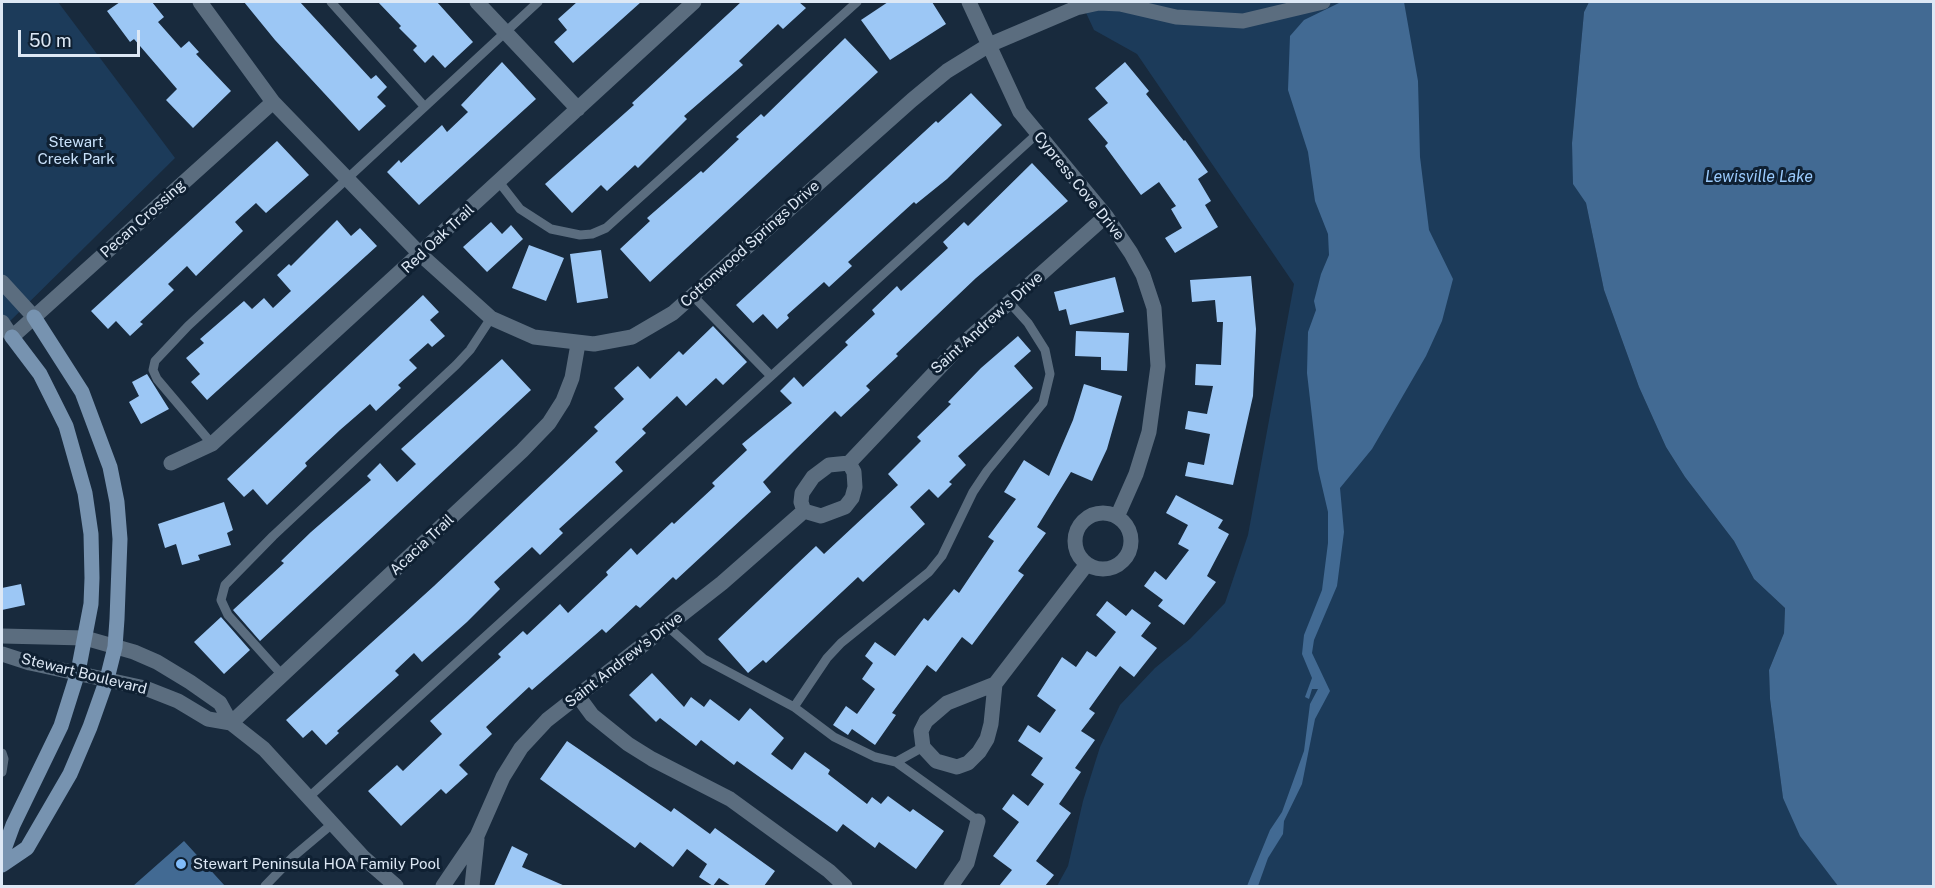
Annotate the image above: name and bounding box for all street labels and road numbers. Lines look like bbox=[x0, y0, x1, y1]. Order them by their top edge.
street label: Cypress Cove Drive bbox=[1030, 128, 1128, 244]
street label: Pecan Crossing bbox=[97, 176, 189, 262]
street label: Cottonwood Springs Drive bbox=[677, 177, 823, 311]
street label: Red Oak Trail bbox=[398, 201, 478, 277]
street label: Saint Andrew's Drive bbox=[927, 268, 1047, 378]
street label: Acacia Trail bbox=[386, 511, 458, 579]
street label: Saint Andrew's Drive bbox=[562, 609, 686, 711]
street label: Stewart Boulevard bbox=[19, 650, 149, 698]

